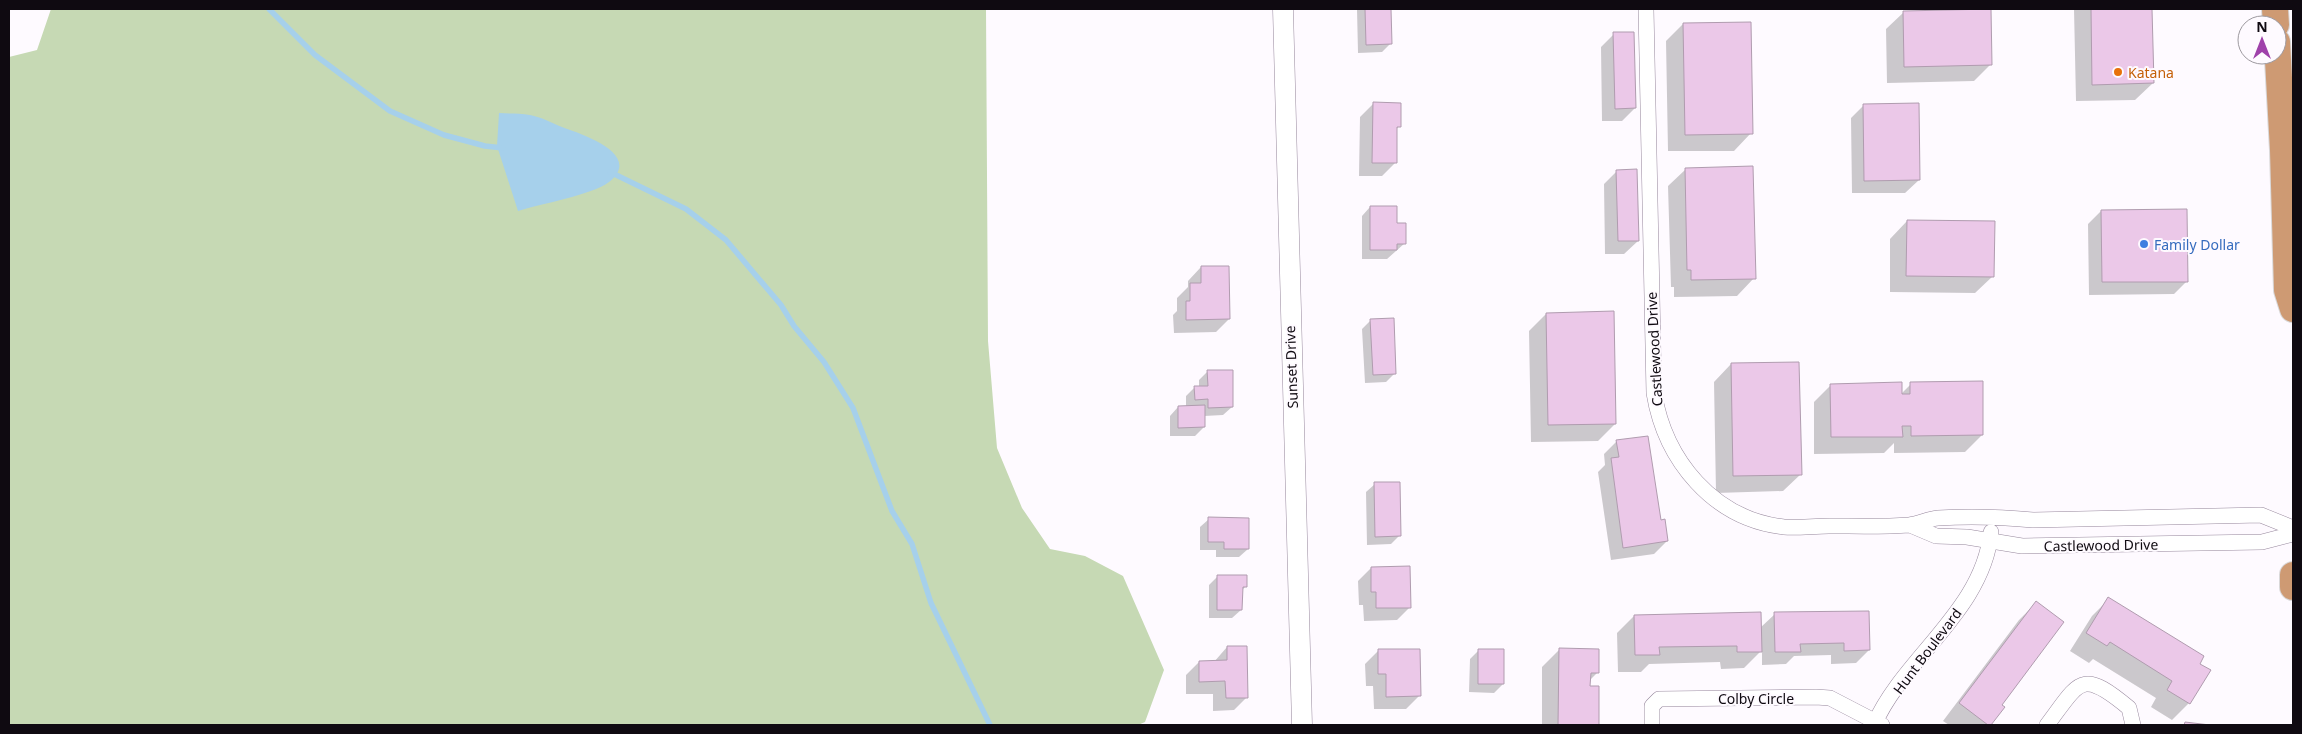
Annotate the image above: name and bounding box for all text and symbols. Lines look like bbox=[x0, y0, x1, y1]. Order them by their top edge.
north arrow bbox=[2237, 15, 2287, 65]
text: N bbox=[2256, 17, 2268, 36]
place label: Katana bbox=[2128, 63, 2174, 82]
marker: Katana bbox=[2112, 66, 2124, 78]
place label: Family Dollar bbox=[2154, 235, 2240, 254]
marker: Family Dollar bbox=[2138, 238, 2150, 250]
street label: Castlewood Drive bbox=[1642, 291, 1666, 407]
street label: Sunset Drive bbox=[1280, 325, 1302, 409]
street label: Castlewood Drive bbox=[2044, 535, 2159, 555]
street label: Hunt Boulevard bbox=[1888, 604, 1966, 698]
street label: Colby Circle bbox=[1718, 689, 1794, 708]

